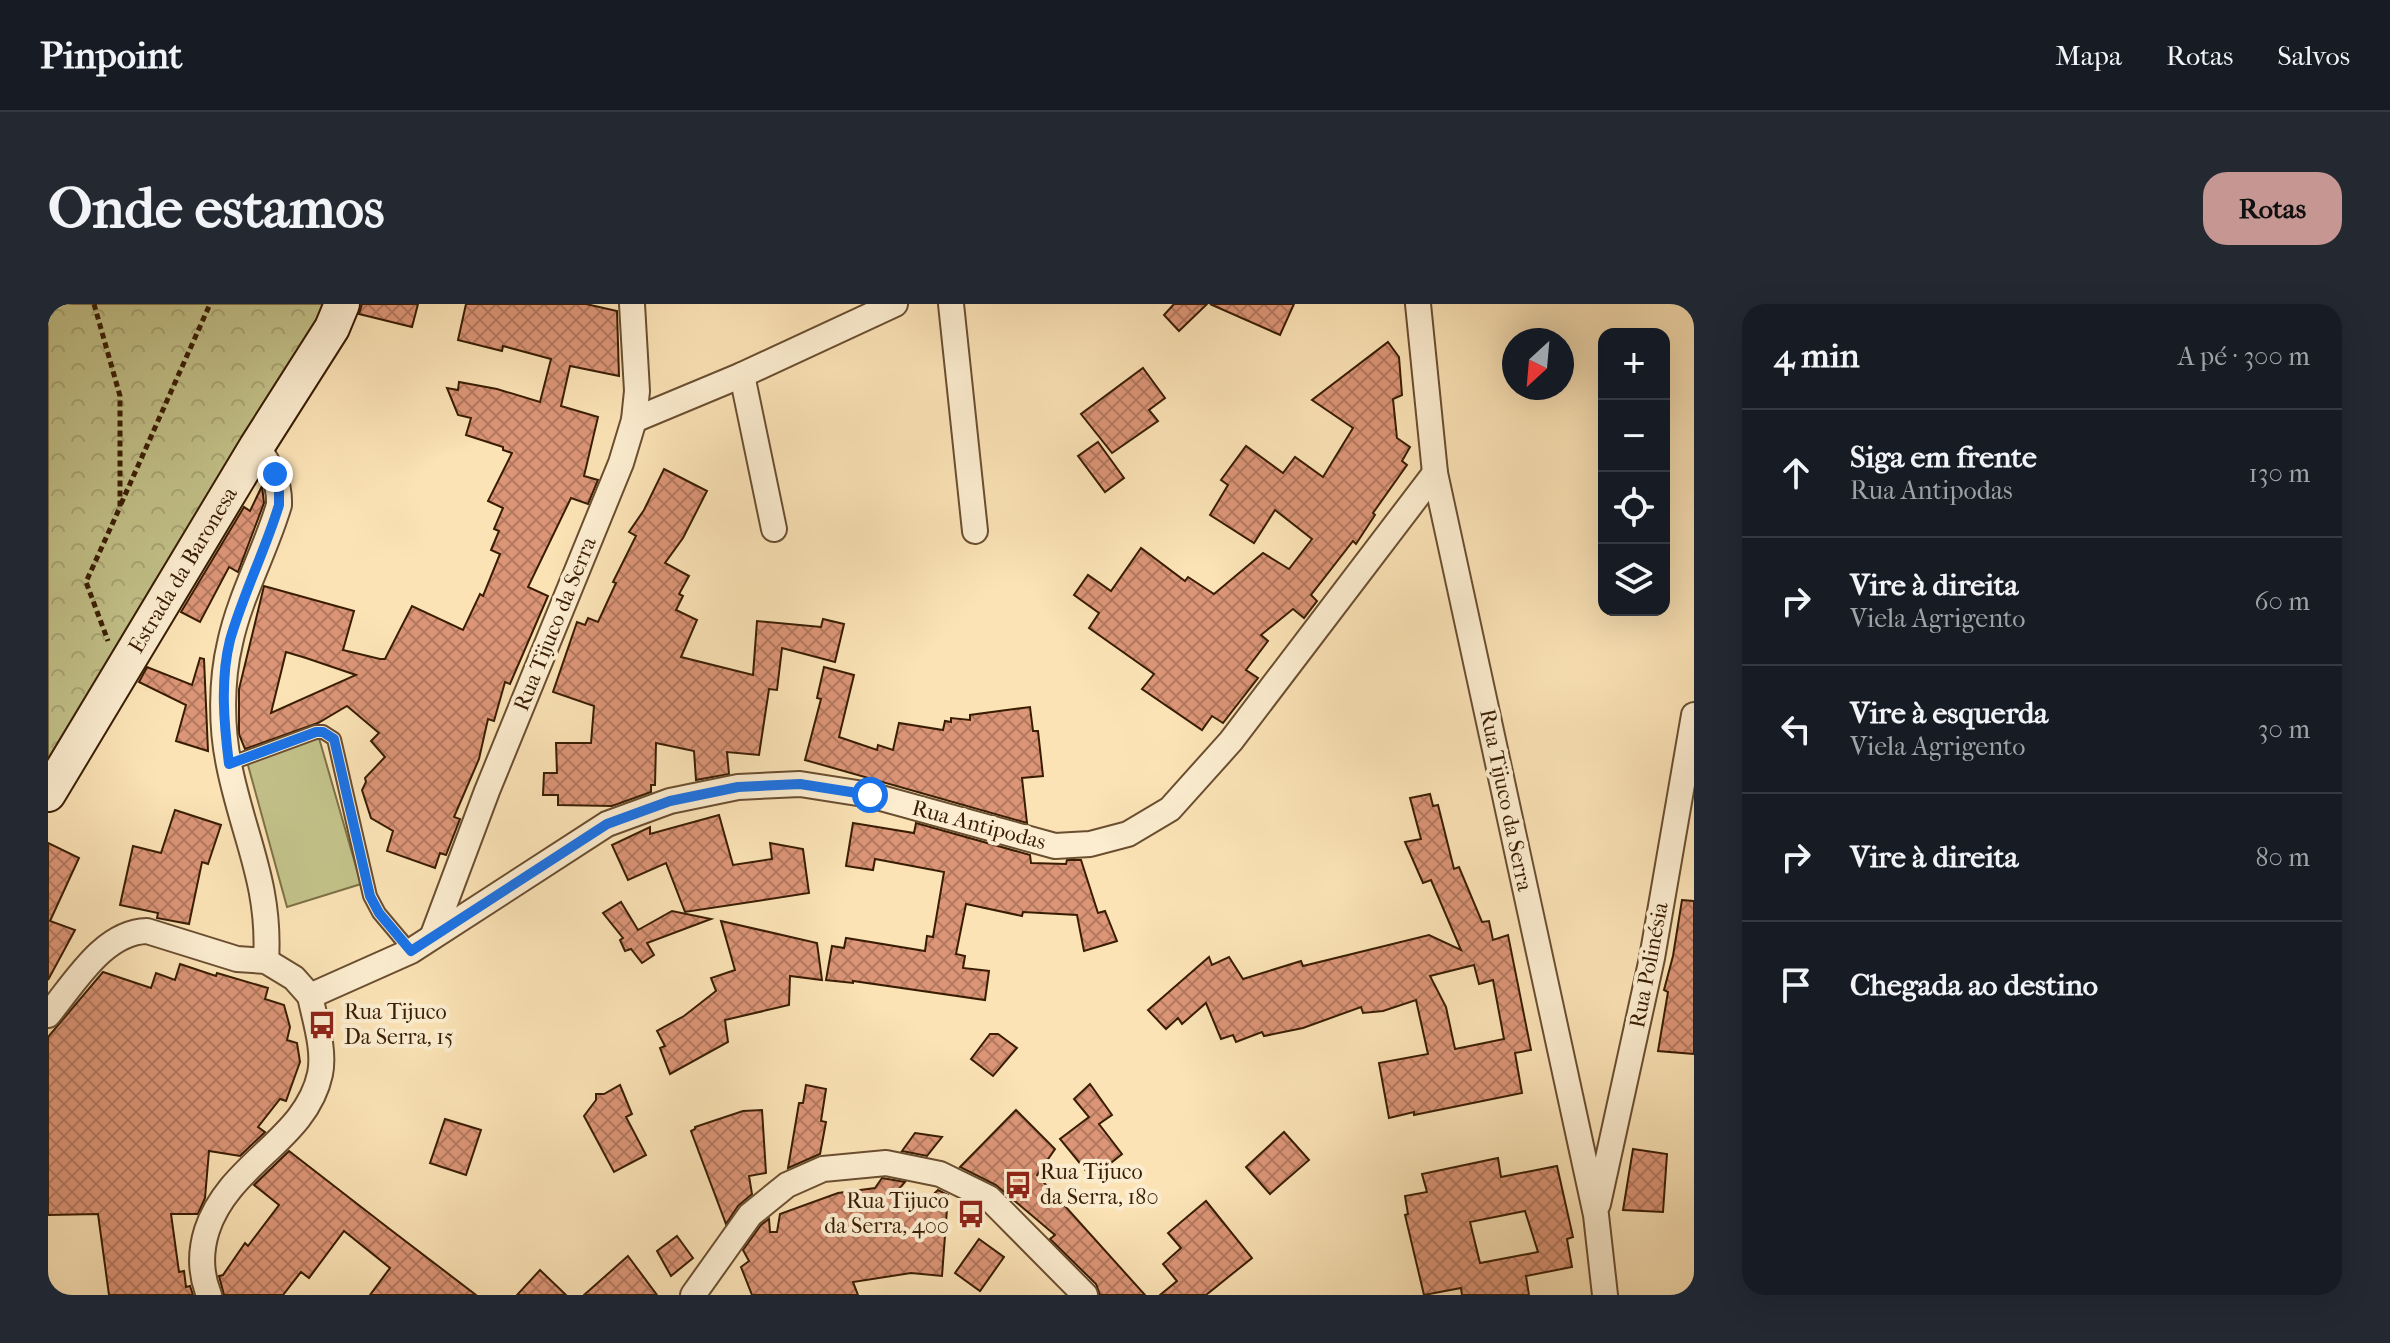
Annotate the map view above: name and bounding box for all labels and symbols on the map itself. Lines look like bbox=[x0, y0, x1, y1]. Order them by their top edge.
north arrow bbox=[1502, 328, 1574, 400]
route end bbox=[257, 456, 293, 492]
street label: Estrada da Baronesa bbox=[123, 482, 243, 658]
street label: Rua Tijuco da Serra bbox=[508, 532, 602, 715]
street label: Rua Tijuco da Serra bbox=[1474, 707, 1538, 894]
route start bbox=[852, 777, 888, 813]
street label: Rua Antipodas bbox=[909, 795, 1049, 855]
street label: Rua Polinésia bbox=[1624, 899, 1674, 1030]
place label: Rua Tijuco Da Serra, 15 bbox=[344, 999, 454, 1050]
bus stop icon: Rua Tijuco Da Serra, 15 bbox=[307, 1010, 337, 1040]
place label: Rua Tijuco da Serra, 180 bbox=[1040, 1159, 1159, 1210]
bus stop icon: Rua Tijuco da Serra, 180 bbox=[1003, 1170, 1033, 1200]
place label: Rua Tijuco da Serra, 400 bbox=[824, 1188, 949, 1239]
bus stop icon: Rua Tijuco da Serra, 400 bbox=[956, 1199, 986, 1229]

